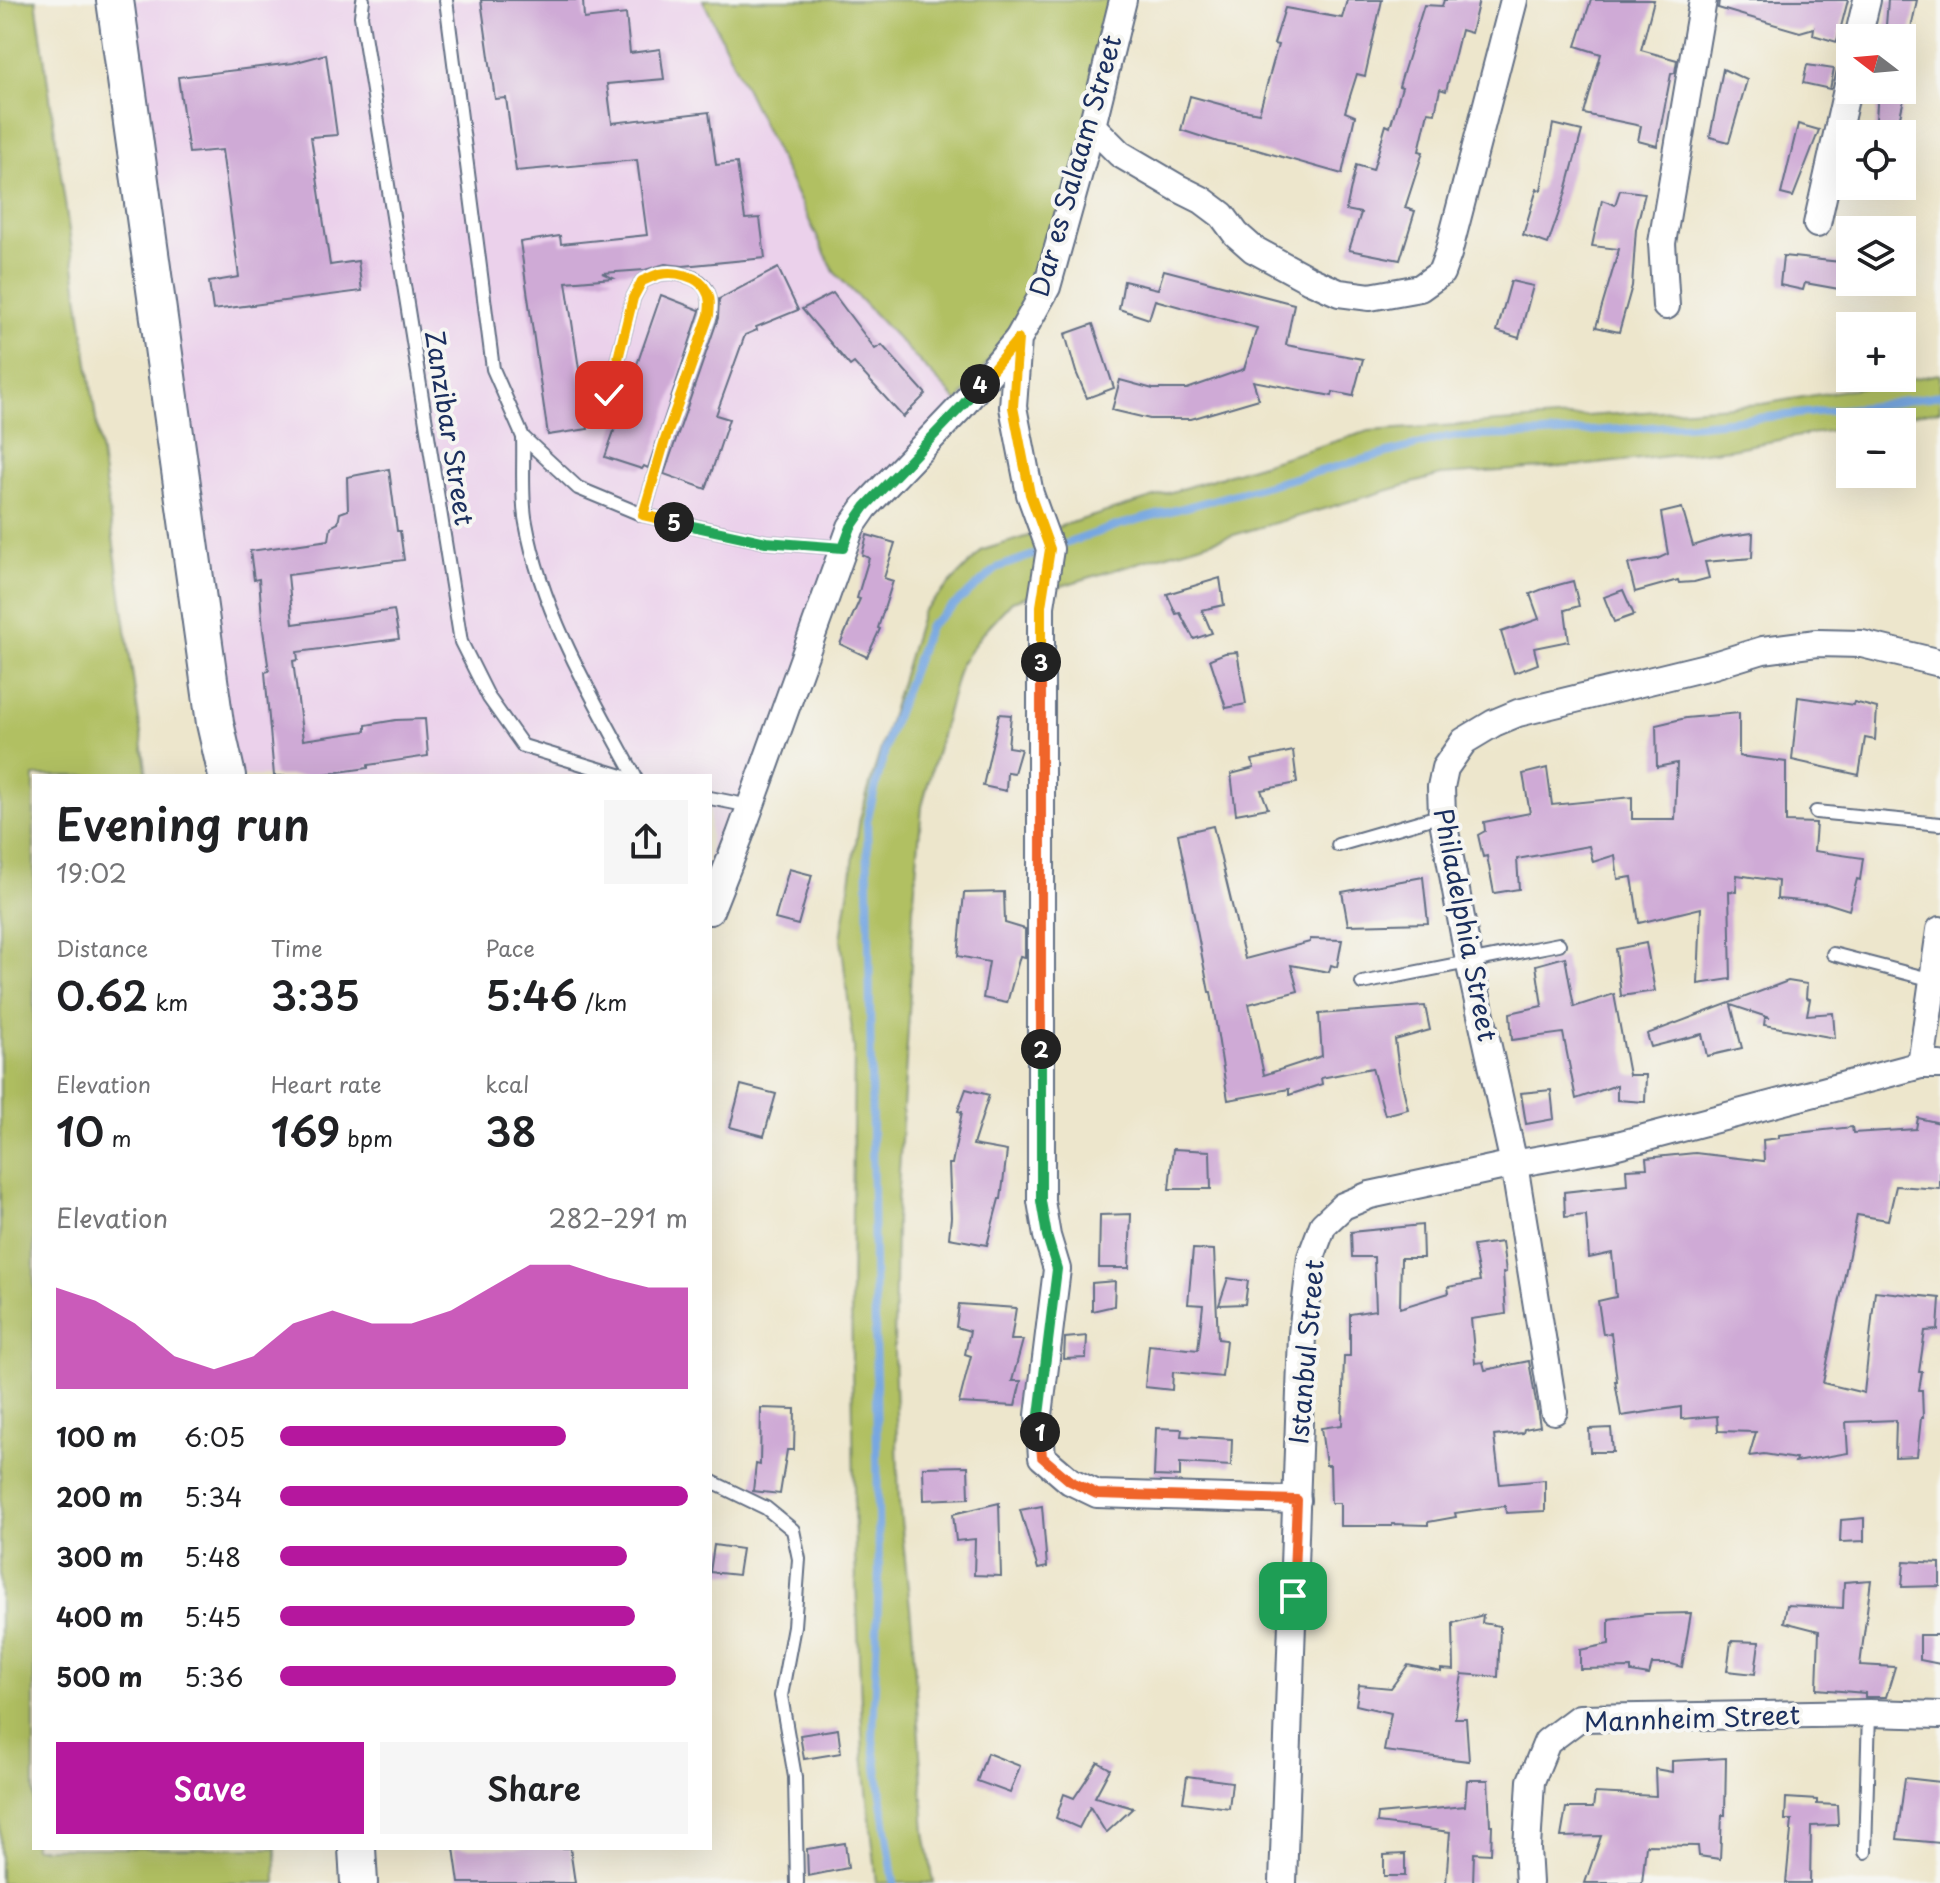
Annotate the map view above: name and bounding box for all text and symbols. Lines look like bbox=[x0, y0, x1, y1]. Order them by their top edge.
north arrow bbox=[1836, 24, 1916, 104]
map controls bbox=[1836, 24, 1916, 488]
street label: Dar es Salaam Street bbox=[1019, 30, 1131, 301]
button: locate bbox=[1836, 120, 1916, 200]
button: layers bbox=[1836, 216, 1916, 296]
button: + bbox=[1836, 312, 1916, 392]
street label: Zanzibar Street bbox=[416, 327, 485, 528]
pin bbox=[575, 361, 643, 429]
pin: 4 bbox=[960, 364, 1000, 404]
text: 4 bbox=[973, 367, 987, 400]
icon: check bbox=[587, 373, 631, 417]
button: − bbox=[1836, 408, 1916, 488]
pin: 5 bbox=[654, 502, 694, 542]
text: 5 bbox=[667, 505, 681, 538]
pin: 3 bbox=[1021, 642, 1061, 682]
text: 3 bbox=[1034, 645, 1048, 678]
text: Evening run bbox=[56, 790, 310, 856]
button: share bbox=[604, 800, 688, 884]
street label: Philadelphia Street bbox=[1425, 805, 1508, 1045]
text: 19:02 bbox=[56, 853, 127, 892]
text: Distance bbox=[56, 931, 148, 964]
text: Time bbox=[271, 931, 323, 964]
text: Pace bbox=[485, 931, 535, 964]
text: 0.62 bbox=[56, 964, 148, 1025]
text: 3:35 bbox=[271, 964, 360, 1025]
text: 5:46 bbox=[485, 964, 578, 1025]
text: km bbox=[148, 985, 188, 1018]
text: /km bbox=[578, 985, 627, 1018]
pin: 2 bbox=[1021, 1029, 1061, 1069]
text: 2 bbox=[1033, 1032, 1049, 1065]
text: Elevation bbox=[56, 1067, 151, 1100]
text: Heart rate bbox=[271, 1067, 382, 1100]
text: kcal bbox=[485, 1067, 529, 1100]
text: 10 bbox=[56, 1100, 104, 1161]
text: 169 bbox=[271, 1100, 340, 1161]
text: 38 bbox=[485, 1100, 537, 1161]
text: m bbox=[104, 1121, 131, 1154]
text: bpm bbox=[340, 1121, 393, 1154]
text: Elevation bbox=[56, 1198, 168, 1237]
text: 282–291 m bbox=[548, 1198, 688, 1237]
street label: Istanbul Street bbox=[1278, 1258, 1333, 1446]
pin: 1 bbox=[1020, 1412, 1060, 1452]
text: 1 bbox=[1035, 1415, 1045, 1448]
text: 100 m bbox=[56, 1417, 137, 1456]
text: 6:05 bbox=[184, 1417, 245, 1456]
text: 200 m bbox=[56, 1477, 143, 1516]
text: 5:34 bbox=[184, 1477, 243, 1516]
text: 300 m bbox=[56, 1537, 144, 1576]
text: 5:48 bbox=[184, 1537, 241, 1576]
pin bbox=[1259, 1562, 1327, 1630]
icon: arrive bbox=[1271, 1574, 1315, 1618]
text: 400 m bbox=[56, 1597, 144, 1636]
text: 5:45 bbox=[184, 1597, 241, 1636]
text: 500 m bbox=[56, 1657, 142, 1696]
text: 5:36 bbox=[184, 1657, 244, 1696]
street label: Mannheim Street bbox=[1583, 1694, 1801, 1741]
button: Save bbox=[56, 1742, 364, 1834]
button: Share bbox=[380, 1742, 688, 1834]

